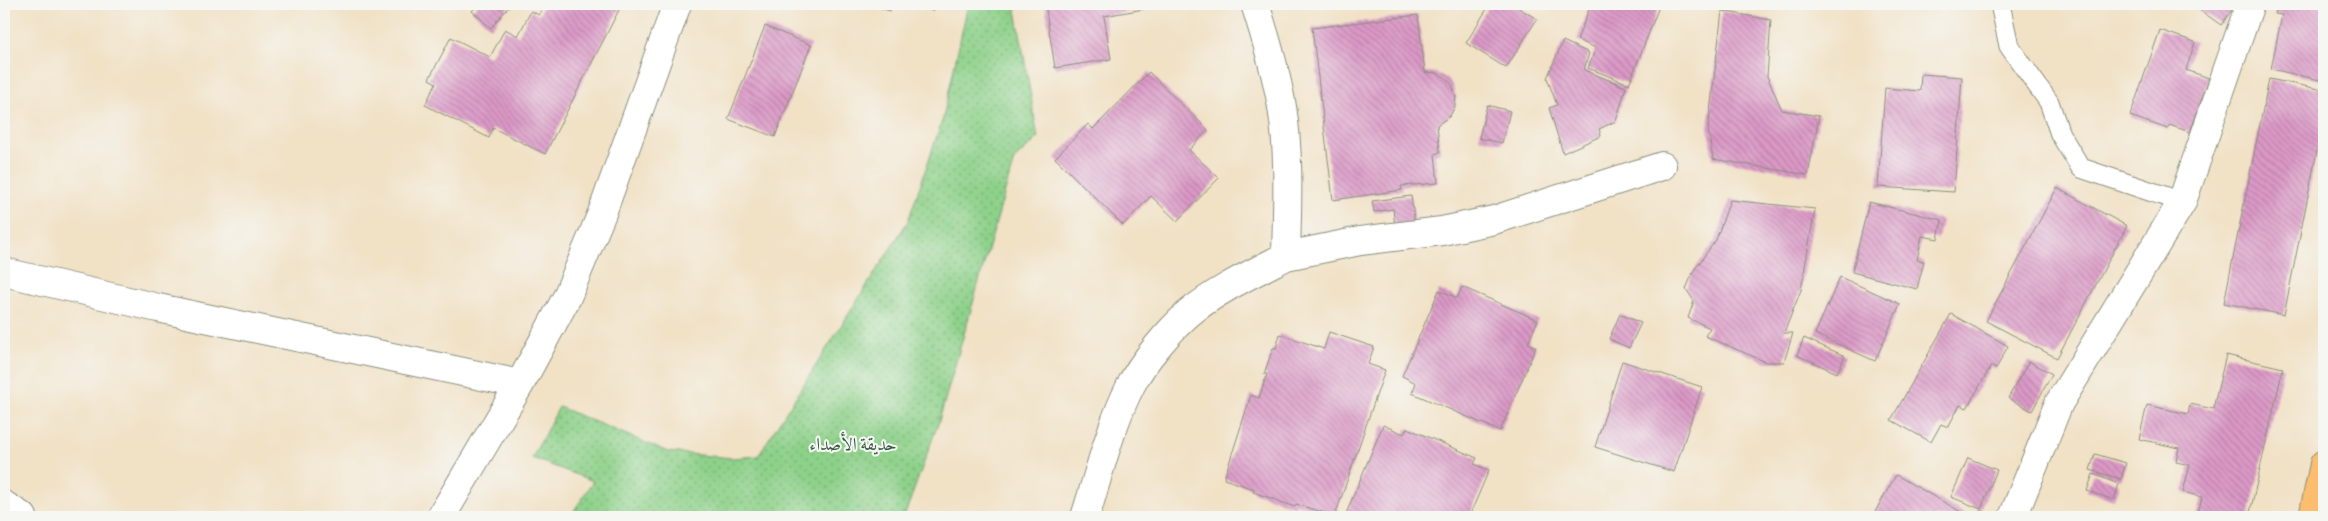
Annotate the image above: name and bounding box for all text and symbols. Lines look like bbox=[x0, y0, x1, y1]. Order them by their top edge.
park label: حديقة الأصداء bbox=[809, 431, 897, 456]

